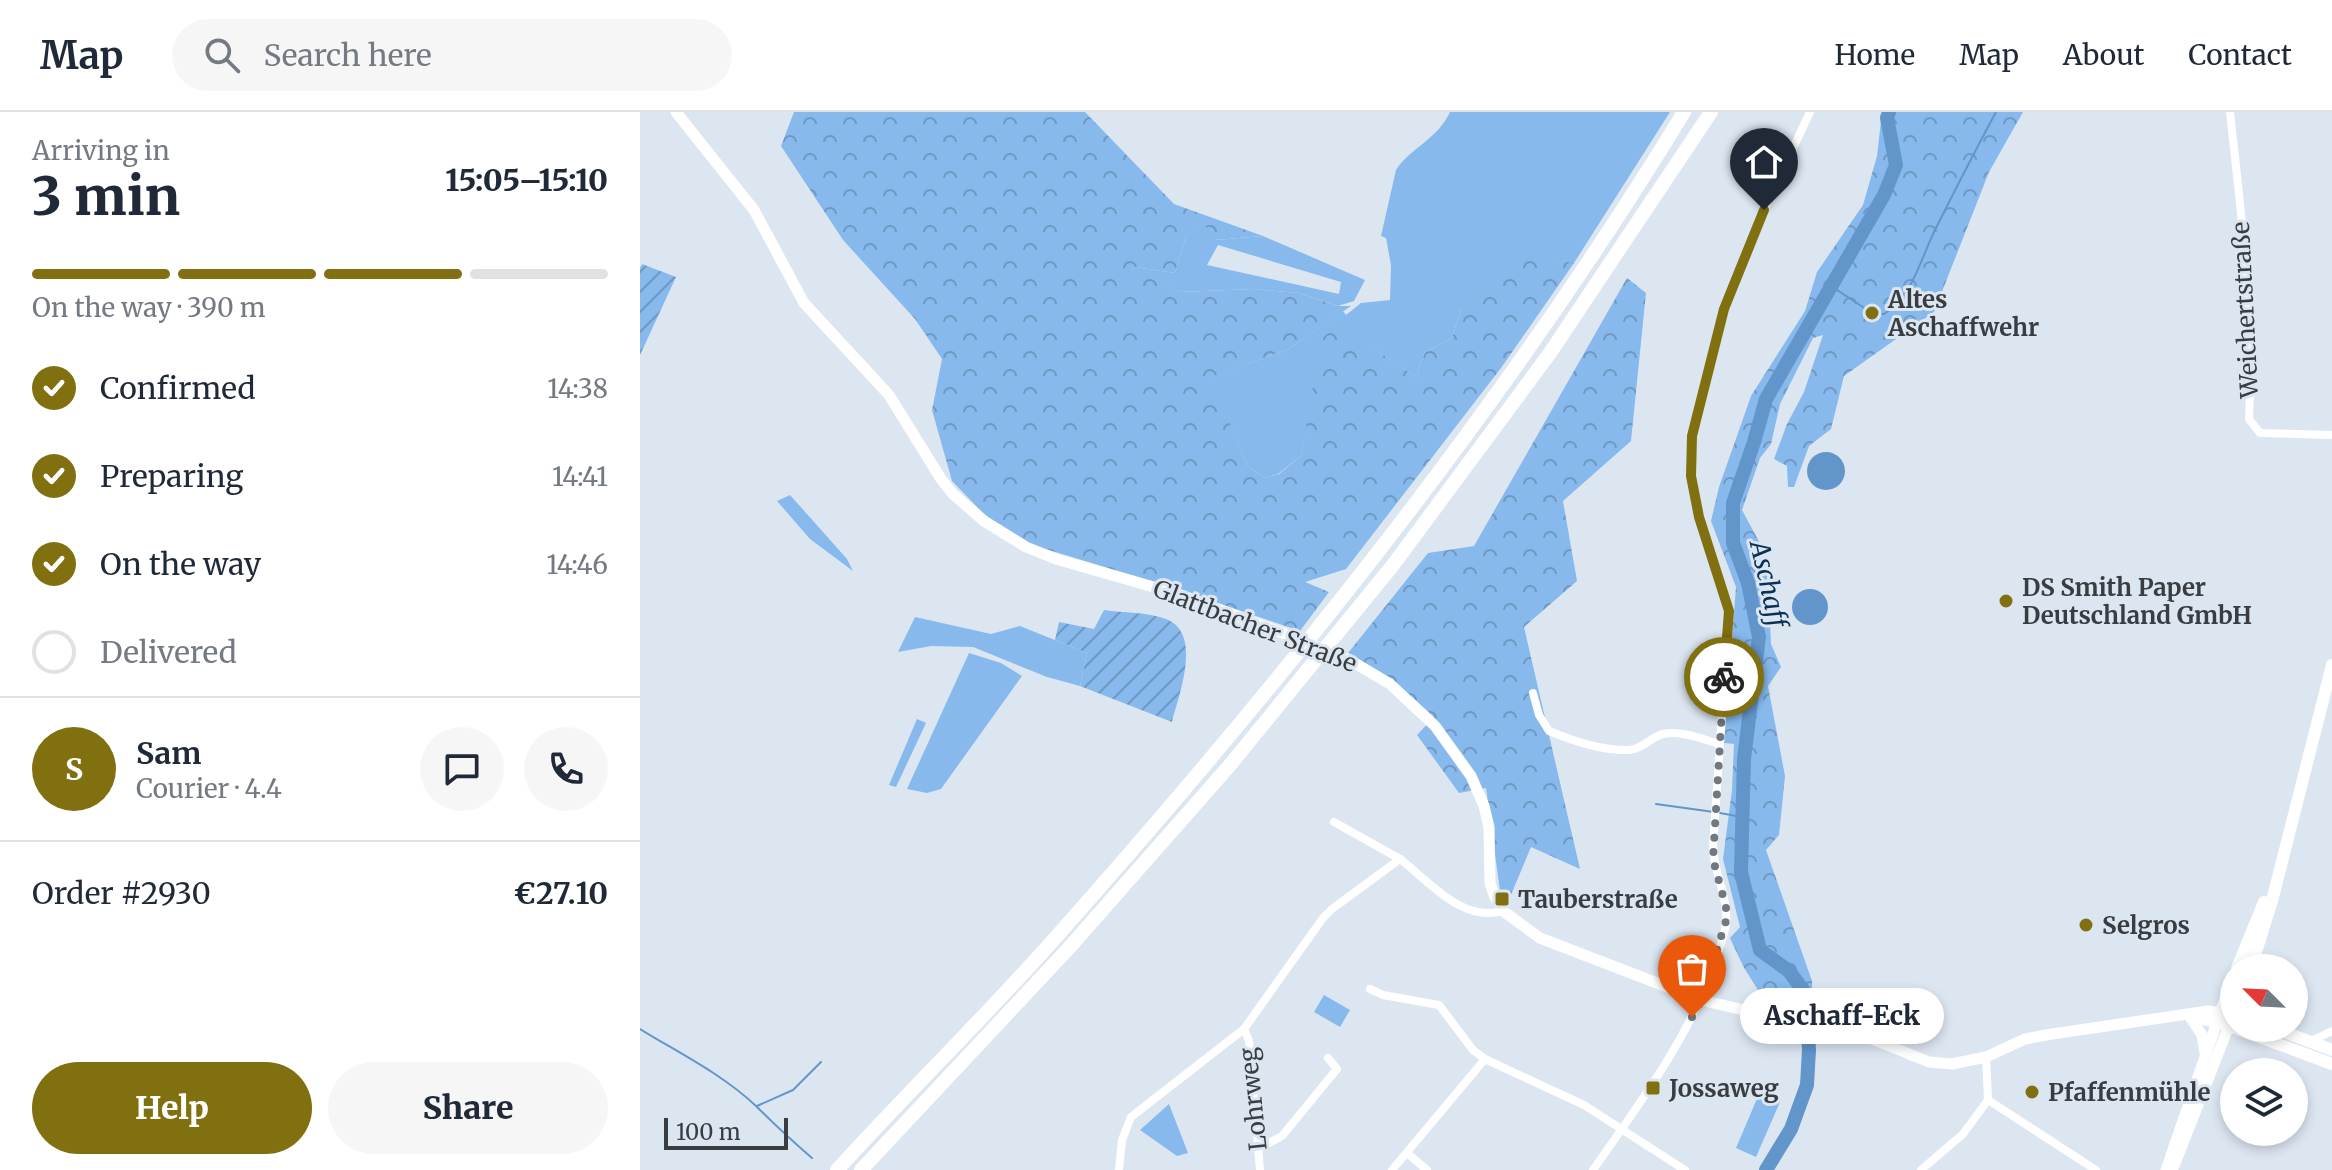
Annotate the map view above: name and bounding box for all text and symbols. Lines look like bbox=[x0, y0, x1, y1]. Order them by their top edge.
search box bbox=[172, 19, 732, 91]
text: Map bbox=[40, 32, 124, 79]
icon: search bbox=[200, 33, 244, 77]
text: Search here bbox=[264, 36, 432, 74]
text: Home bbox=[1834, 37, 1915, 73]
text: Map bbox=[1959, 37, 2019, 73]
text: About bbox=[2063, 37, 2144, 73]
text: Contact bbox=[2188, 37, 2292, 73]
pin bbox=[1730, 128, 1798, 210]
text: Arriving in bbox=[32, 134, 170, 167]
icon: home bbox=[1742, 140, 1786, 184]
text: 15:05–15:10 bbox=[445, 161, 608, 199]
text: 3 min bbox=[32, 164, 180, 229]
street label: Weichertstraße bbox=[2225, 221, 2265, 400]
place label: Altes Aschaffwehr bbox=[1887, 284, 2039, 343]
text: On the way · 390 m bbox=[32, 291, 266, 324]
marker: Altes Aschaffwehr bbox=[1863, 304, 1881, 322]
icon: check bbox=[32, 366, 76, 410]
text: Confirmed bbox=[100, 369, 255, 407]
text: 14:38 bbox=[547, 372, 608, 405]
icon: check bbox=[32, 454, 76, 498]
text: Preparing bbox=[100, 457, 243, 495]
text: 14:41 bbox=[552, 460, 608, 493]
water label: Aschaff bbox=[1743, 536, 1796, 634]
icon: check bbox=[32, 542, 76, 586]
text: On the way bbox=[100, 545, 261, 583]
text: 14:46 bbox=[546, 548, 608, 581]
place label: DS Smith Paper Deutschland GmbH bbox=[2022, 572, 2252, 631]
street label: Glattbacher Straße bbox=[1149, 573, 1361, 679]
marker: DS Smith Paper Deutschland GmbH bbox=[1997, 592, 2015, 610]
text: Delivered bbox=[100, 633, 237, 671]
courier bbox=[1684, 637, 1764, 717]
icon: bike bbox=[1702, 655, 1746, 699]
button: chat bbox=[420, 727, 504, 811]
button: phone bbox=[524, 727, 608, 811]
text: Sam bbox=[136, 734, 201, 772]
text: S bbox=[65, 750, 83, 788]
text: Courier · 4.4 bbox=[136, 772, 282, 805]
text: Order #2930 bbox=[32, 874, 211, 912]
text: €27.10 bbox=[514, 874, 608, 912]
place label: Tauberstraße bbox=[1518, 884, 1678, 915]
marker: Tauberstraße bbox=[1493, 890, 1511, 908]
place label: Selgros bbox=[2102, 910, 2190, 941]
marker: Selgros bbox=[2077, 916, 2095, 934]
pin bbox=[1658, 935, 1726, 1017]
icon: bag bbox=[1670, 947, 1714, 991]
north arrow bbox=[2220, 954, 2308, 1042]
map controls bbox=[2220, 954, 2308, 1146]
callout: Aschaff-Eck bbox=[1740, 989, 1944, 1045]
text: Aschaff-Eck bbox=[1764, 999, 1920, 1032]
street label: Lohrweg bbox=[1232, 1046, 1274, 1152]
button: layers bbox=[2220, 1058, 2308, 1146]
button: Help bbox=[32, 1062, 312, 1154]
button: Share bbox=[328, 1062, 608, 1154]
place label: Jossaweg bbox=[1668, 1073, 1779, 1104]
place label: Pfaffenmühle bbox=[2048, 1077, 2211, 1108]
marker: Jossaweg bbox=[1644, 1079, 1662, 1097]
marker: Pfaffenmühle bbox=[2023, 1083, 2041, 1101]
scale bar bbox=[664, 1114, 788, 1150]
text: 100 m bbox=[676, 1118, 741, 1146]

